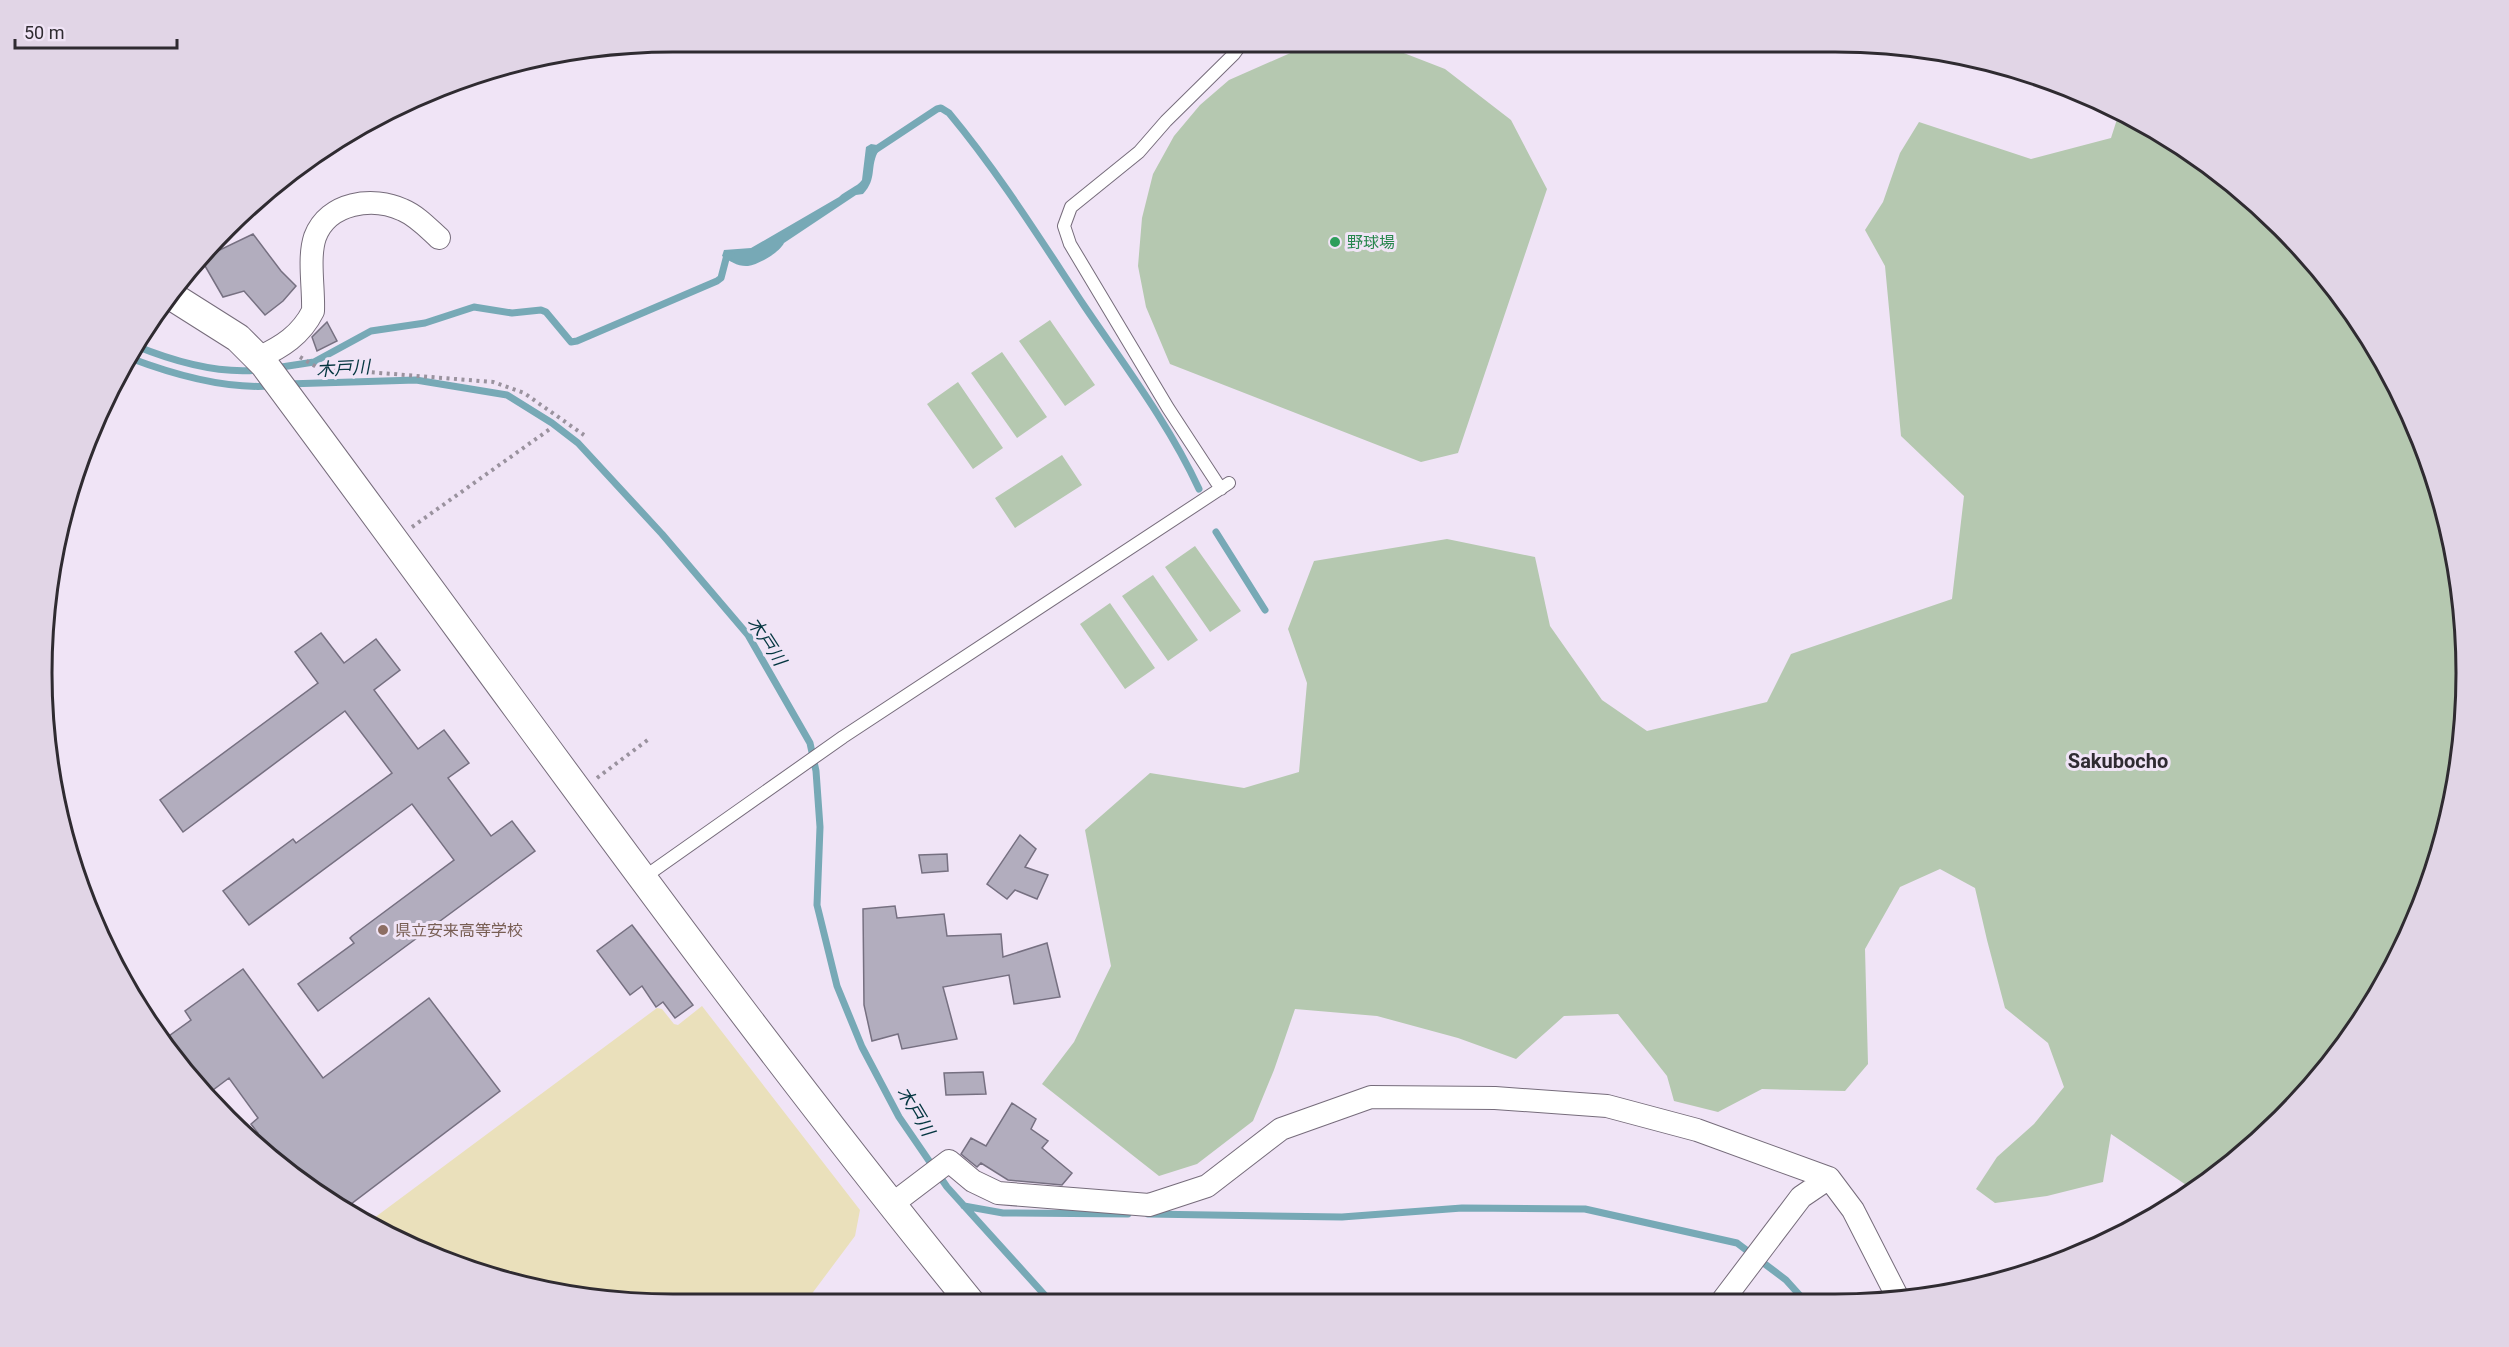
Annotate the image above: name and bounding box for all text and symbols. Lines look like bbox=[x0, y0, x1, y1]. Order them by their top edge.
scale bar bbox=[15, 12, 177, 50]
text: 50 m bbox=[24, 22, 64, 43]
place label: 野球場 bbox=[1347, 233, 1395, 252]
marker: 野球場 bbox=[1328, 235, 1342, 249]
water label: 木戸川 bbox=[315, 356, 373, 380]
water label: 木戸川 bbox=[743, 613, 792, 671]
district label: Sakubocho bbox=[2068, 749, 2168, 773]
place label: 県立安来高等学校 bbox=[395, 921, 523, 940]
marker: 県立安来高等学校 bbox=[376, 923, 390, 937]
water label: 木戸川 bbox=[893, 1082, 940, 1141]

